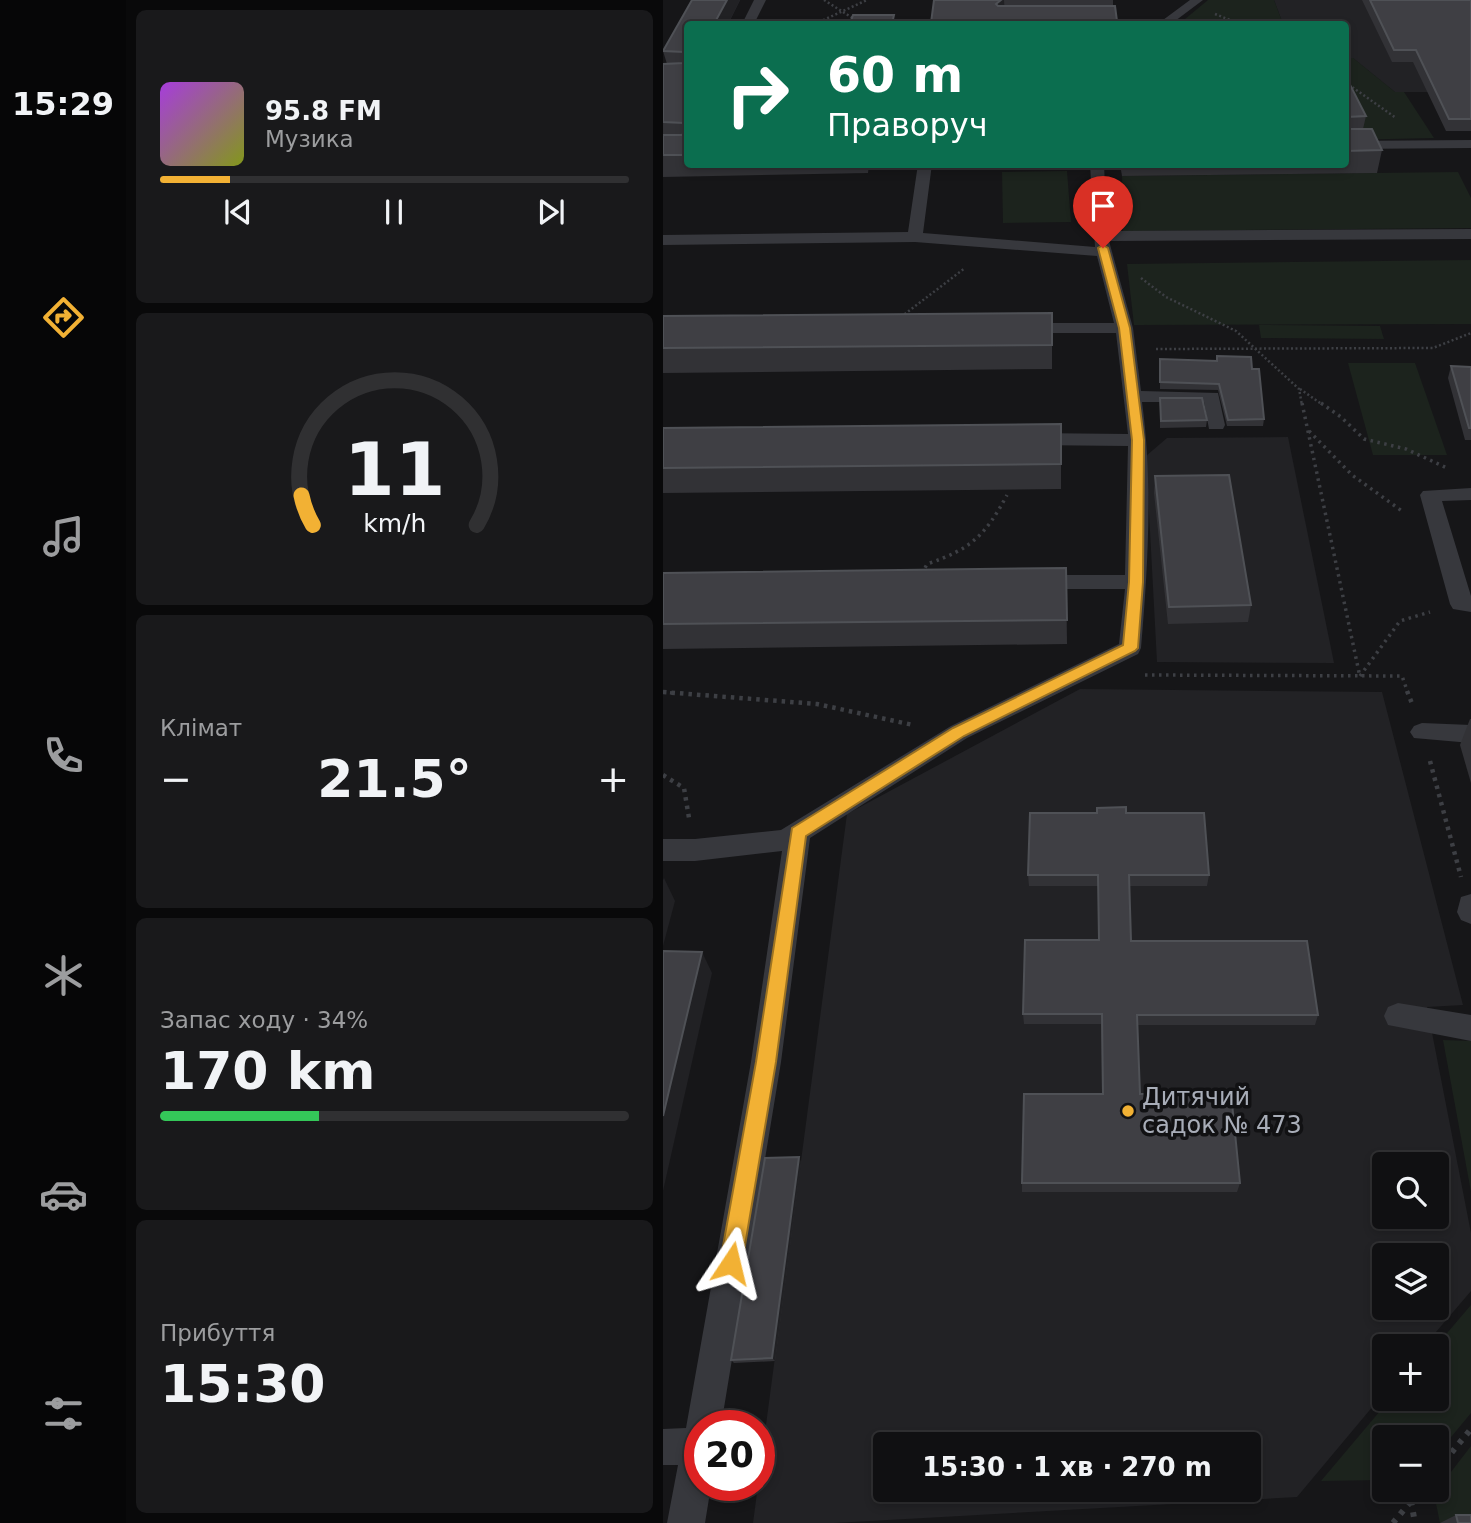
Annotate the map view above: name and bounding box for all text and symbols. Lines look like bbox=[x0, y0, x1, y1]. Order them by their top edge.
text: 60 m bbox=[827, 47, 963, 104]
icon: right bbox=[712, 49, 803, 140]
text: 15:29 bbox=[12, 85, 114, 123]
text: 95.8 FM bbox=[265, 96, 382, 126]
text: Праворуч bbox=[827, 106, 988, 144]
text: Музика bbox=[265, 126, 354, 152]
pin bbox=[1073, 176, 1133, 248]
icon: arrive bbox=[1084, 187, 1122, 225]
icon: previous bbox=[219, 193, 257, 231]
icon: pause bbox=[375, 193, 413, 231]
icon: next bbox=[532, 193, 570, 231]
icon: directions bbox=[39, 293, 88, 342]
text: 11 bbox=[344, 427, 445, 512]
text: km/h bbox=[363, 509, 426, 538]
icon: music bbox=[39, 512, 88, 561]
text: Клімат bbox=[160, 715, 242, 741]
icon: phone bbox=[39, 731, 88, 780]
text: 21.5° bbox=[317, 749, 472, 809]
text: − bbox=[160, 757, 192, 801]
text: + bbox=[597, 757, 629, 801]
icon: climate bbox=[39, 951, 88, 1000]
text: Запас ходу · 34% bbox=[160, 1007, 368, 1033]
text: 170 km bbox=[160, 1041, 375, 1101]
place label: Дитячий садок № 473 bbox=[1142, 1083, 1302, 1139]
marker: Дитячий садок № 473 bbox=[1120, 1103, 1136, 1119]
map controls bbox=[1372, 1152, 1449, 1502]
button: search bbox=[1372, 1152, 1449, 1229]
icon: car bbox=[39, 1170, 88, 1219]
position arrow bbox=[694, 1226, 768, 1300]
button: layers bbox=[1372, 1243, 1449, 1320]
text: Прибуття bbox=[160, 1320, 275, 1346]
button: + bbox=[1372, 1334, 1449, 1411]
text: 15:30 bbox=[160, 1354, 326, 1414]
icon: filters bbox=[39, 1389, 88, 1438]
speed limit sign: 20 bbox=[684, 1410, 775, 1501]
button: − bbox=[1372, 1425, 1449, 1502]
text: 15:30 · 1 хв · 270 m bbox=[922, 1452, 1212, 1482]

